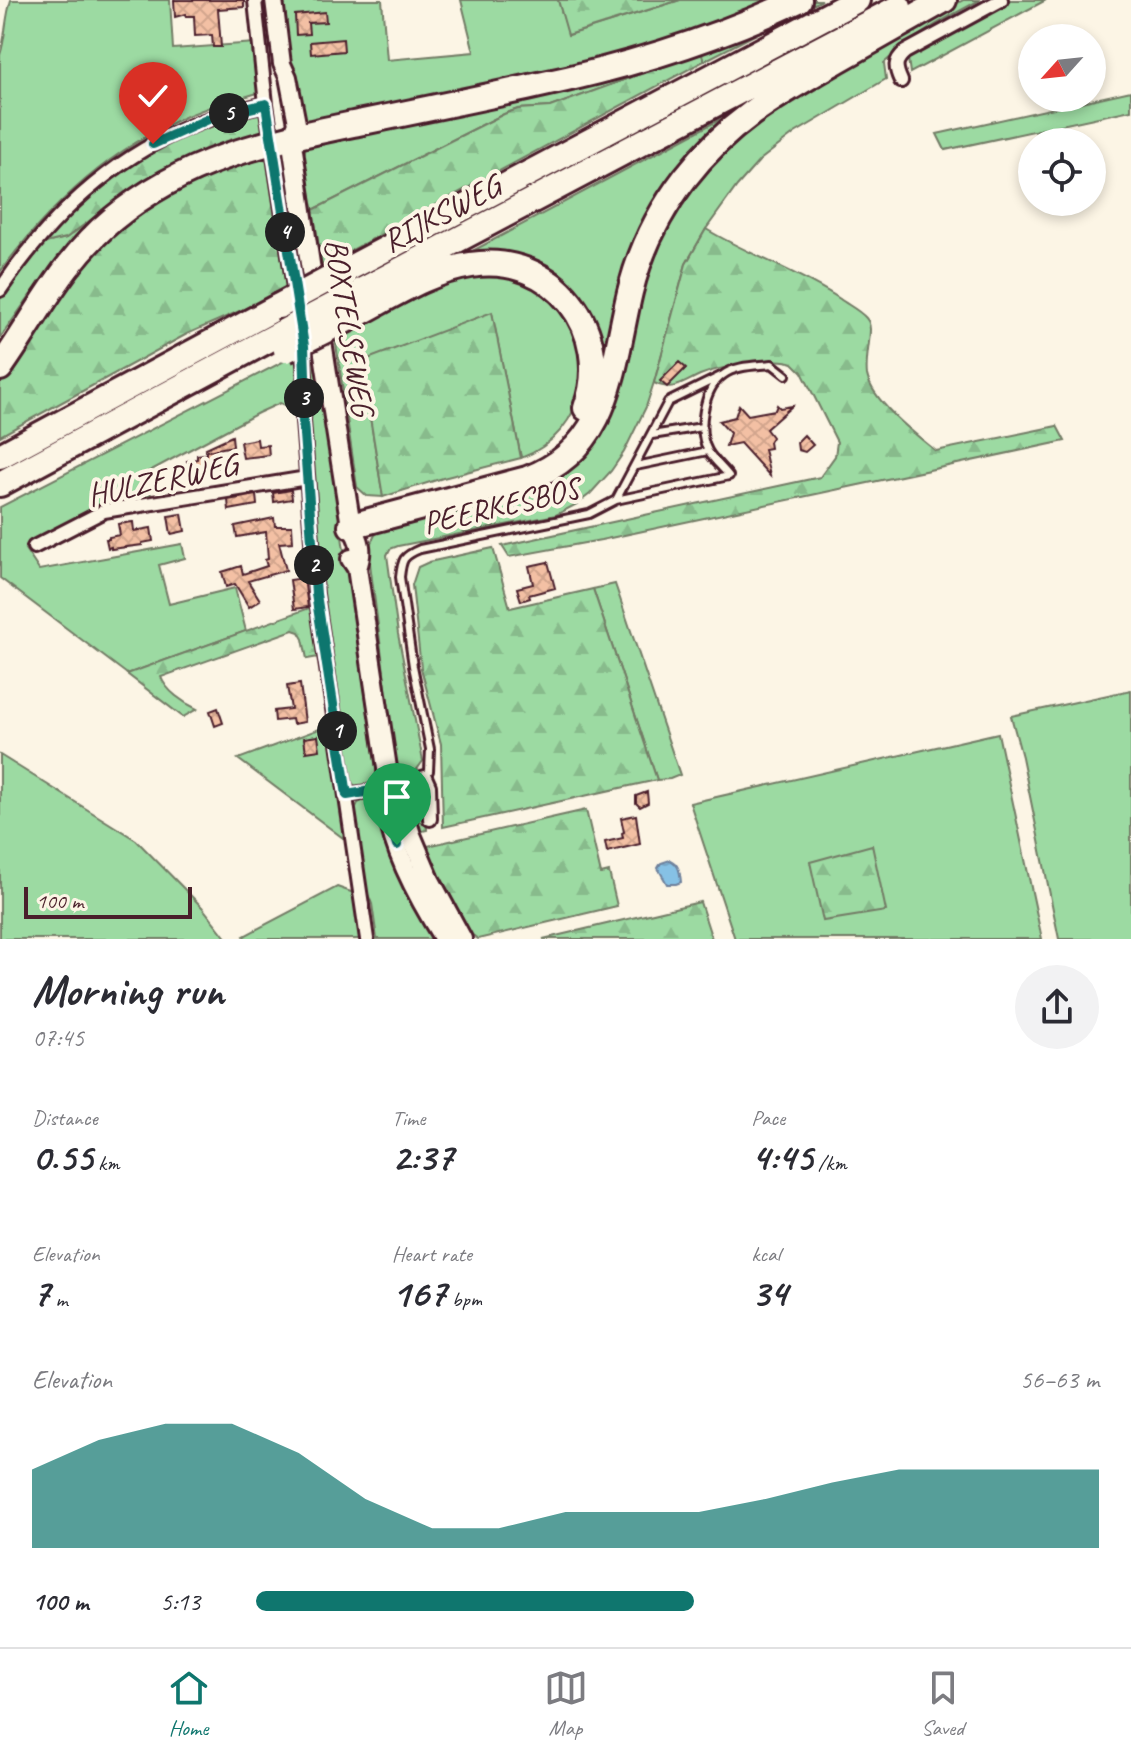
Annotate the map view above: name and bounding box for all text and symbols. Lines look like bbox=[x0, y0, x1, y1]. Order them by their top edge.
north arrow bbox=[1018, 24, 1106, 112]
map controls bbox=[1018, 24, 1106, 216]
pin bbox=[119, 62, 187, 144]
icon: check bbox=[131, 74, 175, 118]
pin: 5 bbox=[209, 93, 249, 133]
text: 5 bbox=[224, 99, 234, 127]
button: locate bbox=[1018, 128, 1106, 216]
street label: RIJKSWEG bbox=[375, 163, 511, 262]
pin: 4 bbox=[265, 212, 305, 252]
text: 4 bbox=[280, 218, 290, 246]
street label: BOXTELSEWEG bbox=[315, 236, 384, 422]
pin: 3 bbox=[284, 378, 324, 418]
text: 3 bbox=[299, 384, 309, 412]
street label: HULZERWEG bbox=[84, 443, 245, 515]
street label: PEERKESBOS bbox=[419, 467, 588, 543]
pin: 2 bbox=[294, 545, 334, 585]
text: 2 bbox=[309, 551, 319, 579]
pin: 1 bbox=[317, 711, 357, 751]
text: 1 bbox=[332, 717, 342, 745]
pin bbox=[363, 763, 431, 845]
icon: arrive bbox=[375, 775, 419, 819]
scale bar bbox=[24, 883, 192, 919]
text: 100 m bbox=[36, 887, 83, 915]
text: Morning run bbox=[32, 963, 224, 1018]
button: share bbox=[1015, 965, 1099, 1049]
text: 07:45 bbox=[32, 1021, 84, 1054]
text: Distance bbox=[32, 1104, 98, 1132]
text: Time bbox=[392, 1104, 425, 1132]
text: Pace bbox=[751, 1104, 785, 1132]
text: 0.55 bbox=[32, 1132, 93, 1182]
text: 2:37 bbox=[392, 1132, 453, 1182]
text: 4:45 bbox=[751, 1132, 813, 1182]
text: km bbox=[93, 1149, 119, 1177]
text: /km bbox=[813, 1149, 847, 1177]
text: Elevation bbox=[32, 1240, 100, 1268]
text: Heart rate bbox=[392, 1240, 472, 1268]
text: kcal bbox=[751, 1240, 780, 1268]
text: 7 bbox=[32, 1268, 50, 1318]
text: 167 bbox=[392, 1268, 446, 1318]
text: 34 bbox=[751, 1268, 787, 1318]
text: m bbox=[50, 1285, 68, 1313]
text: bpm bbox=[446, 1285, 482, 1313]
text: Elevation bbox=[32, 1363, 112, 1396]
text: 56–63 m bbox=[1020, 1363, 1099, 1396]
text: 100 m bbox=[32, 1585, 88, 1618]
text: 5:13 bbox=[160, 1585, 200, 1618]
tab: Home bbox=[167, 1666, 211, 1742]
tab: Map bbox=[544, 1666, 588, 1742]
tab: Saved bbox=[921, 1666, 965, 1742]

